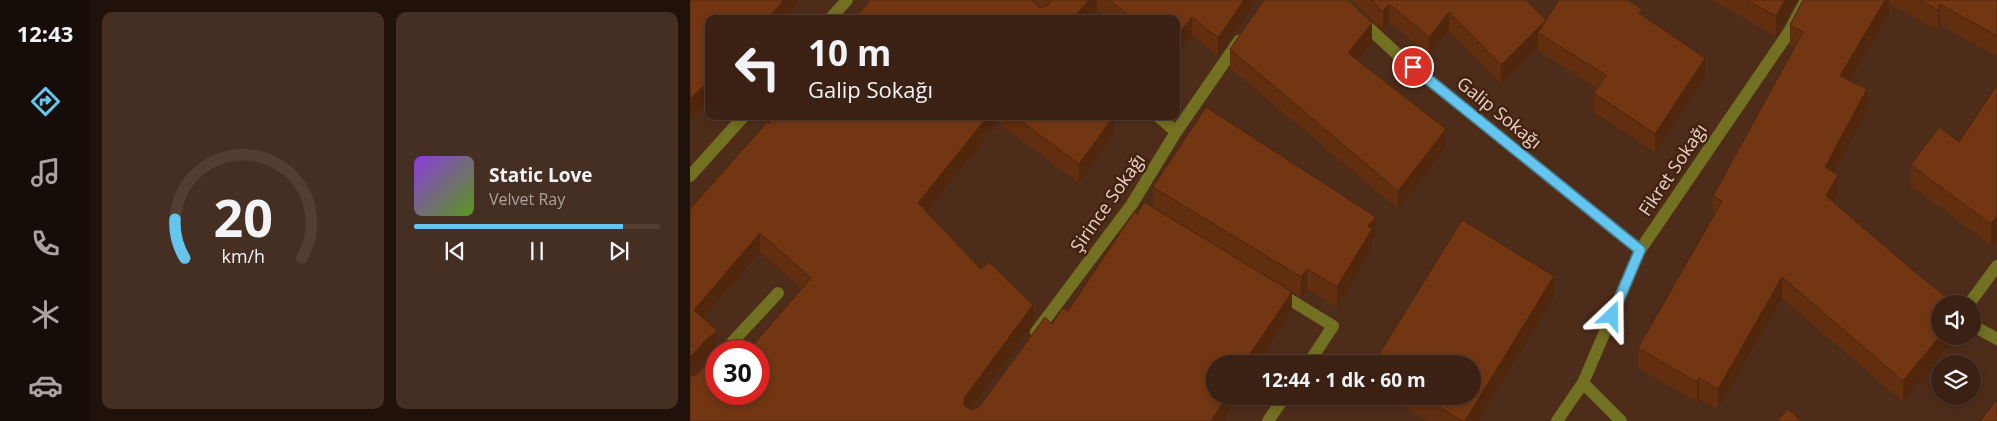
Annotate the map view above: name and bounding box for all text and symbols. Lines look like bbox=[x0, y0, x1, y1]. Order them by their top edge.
text: 12:43 bbox=[17, 18, 73, 48]
text: 10 m bbox=[808, 29, 891, 76]
icon: left bbox=[725, 35, 790, 100]
pin bbox=[1392, 46, 1434, 88]
icon: arrive bbox=[1399, 53, 1427, 81]
street label: Galip Sokağı bbox=[1452, 71, 1547, 154]
text: Galip Sokağı bbox=[808, 74, 933, 104]
icon: directions bbox=[28, 84, 63, 119]
street label: Fikret Sokağı bbox=[1632, 119, 1712, 220]
street label: Şirince Sokağı bbox=[1064, 148, 1150, 257]
icon: music bbox=[28, 155, 63, 190]
text: Static Love bbox=[489, 162, 592, 188]
text: 20 bbox=[213, 181, 273, 252]
text: Velvet Ray bbox=[489, 188, 565, 210]
icon: phone bbox=[28, 226, 63, 261]
icon: previous bbox=[441, 237, 469, 265]
icon: pause bbox=[523, 237, 551, 265]
icon: next bbox=[605, 237, 633, 265]
text: km/h bbox=[221, 244, 265, 268]
position arrow bbox=[1585, 289, 1637, 341]
map controls bbox=[1931, 295, 1981, 405]
button: sound bbox=[1931, 295, 1981, 345]
icon: climate bbox=[28, 297, 63, 332]
speed limit sign: 30 bbox=[705, 340, 770, 405]
button: layers bbox=[1931, 355, 1981, 405]
text: 12:44 · 1 dk · 60 m bbox=[1261, 367, 1426, 393]
icon: car bbox=[28, 368, 63, 403]

